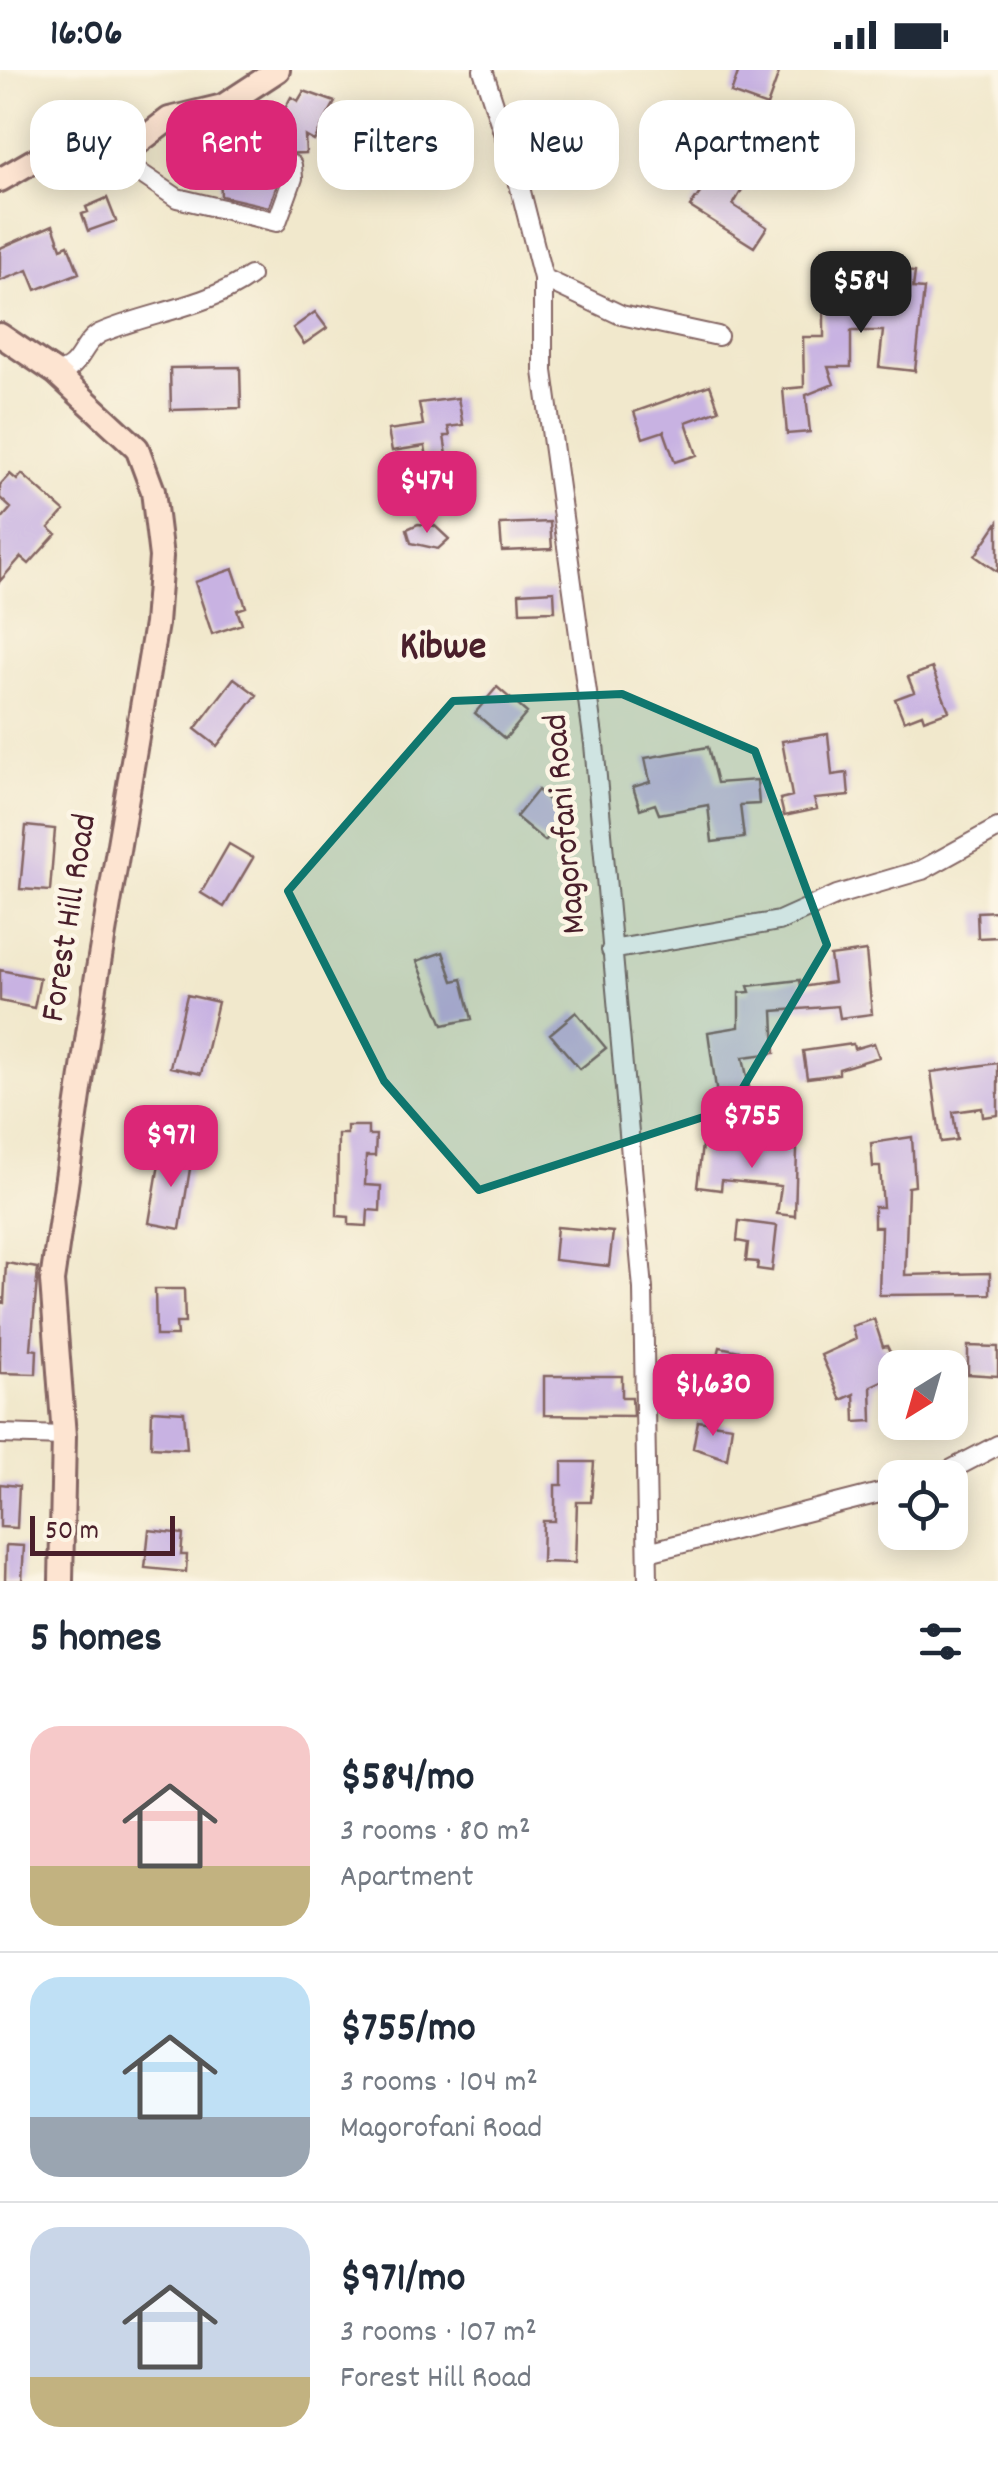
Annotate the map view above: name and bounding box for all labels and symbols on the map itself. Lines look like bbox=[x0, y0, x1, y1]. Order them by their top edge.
pin: $584 bbox=[802, 251, 920, 336]
pin: $474 bbox=[368, 451, 486, 536]
district label: Kibwe bbox=[400, 621, 486, 678]
street label: Magorofani Road bbox=[532, 712, 602, 936]
street label: Forest Hill Road bbox=[30, 811, 112, 1025]
pin: $755 bbox=[693, 1086, 811, 1171]
pin: $971 bbox=[112, 1105, 230, 1190]
north arrow bbox=[878, 1350, 968, 1440]
pin: $1,630 bbox=[632, 1354, 794, 1439]
scale bar bbox=[30, 1511, 175, 1556]

